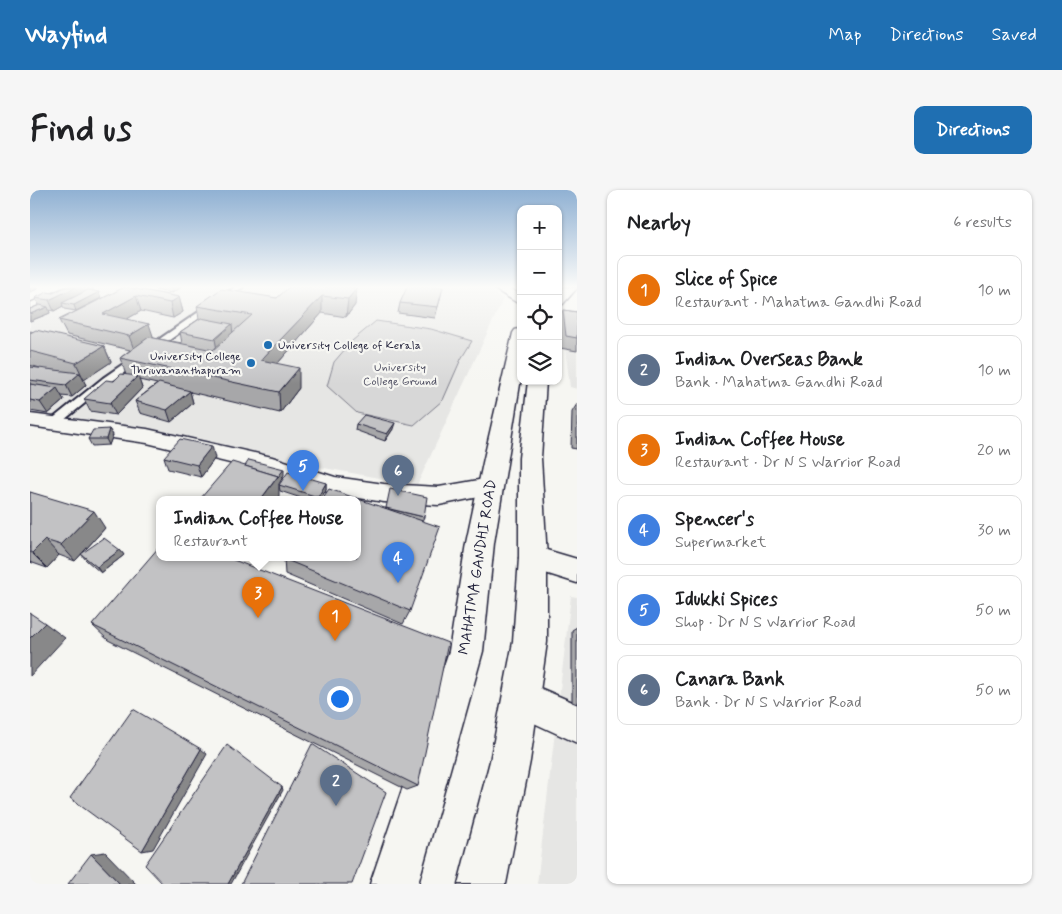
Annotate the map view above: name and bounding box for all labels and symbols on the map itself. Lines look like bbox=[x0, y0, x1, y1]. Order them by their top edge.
place label: University College of Kerala bbox=[278, 338, 421, 354]
marker: University College of Kerala bbox=[262, 339, 274, 351]
place label: University College Thriuvananthapuram bbox=[131, 349, 241, 379]
marker: University College Thriuvananthapuram bbox=[245, 357, 257, 369]
park label: University College Ground bbox=[363, 360, 437, 390]
pin: 5 bbox=[287, 450, 319, 491]
pin: 6 bbox=[382, 455, 414, 496]
street label: MAHATMA GANDHI ROAD bbox=[454, 478, 502, 656]
pin: 4 bbox=[382, 542, 414, 583]
pin: 3 bbox=[242, 577, 274, 618]
pin: 1 bbox=[319, 600, 351, 641]
your location bbox=[327, 686, 353, 712]
pin: 2 bbox=[320, 765, 352, 806]

